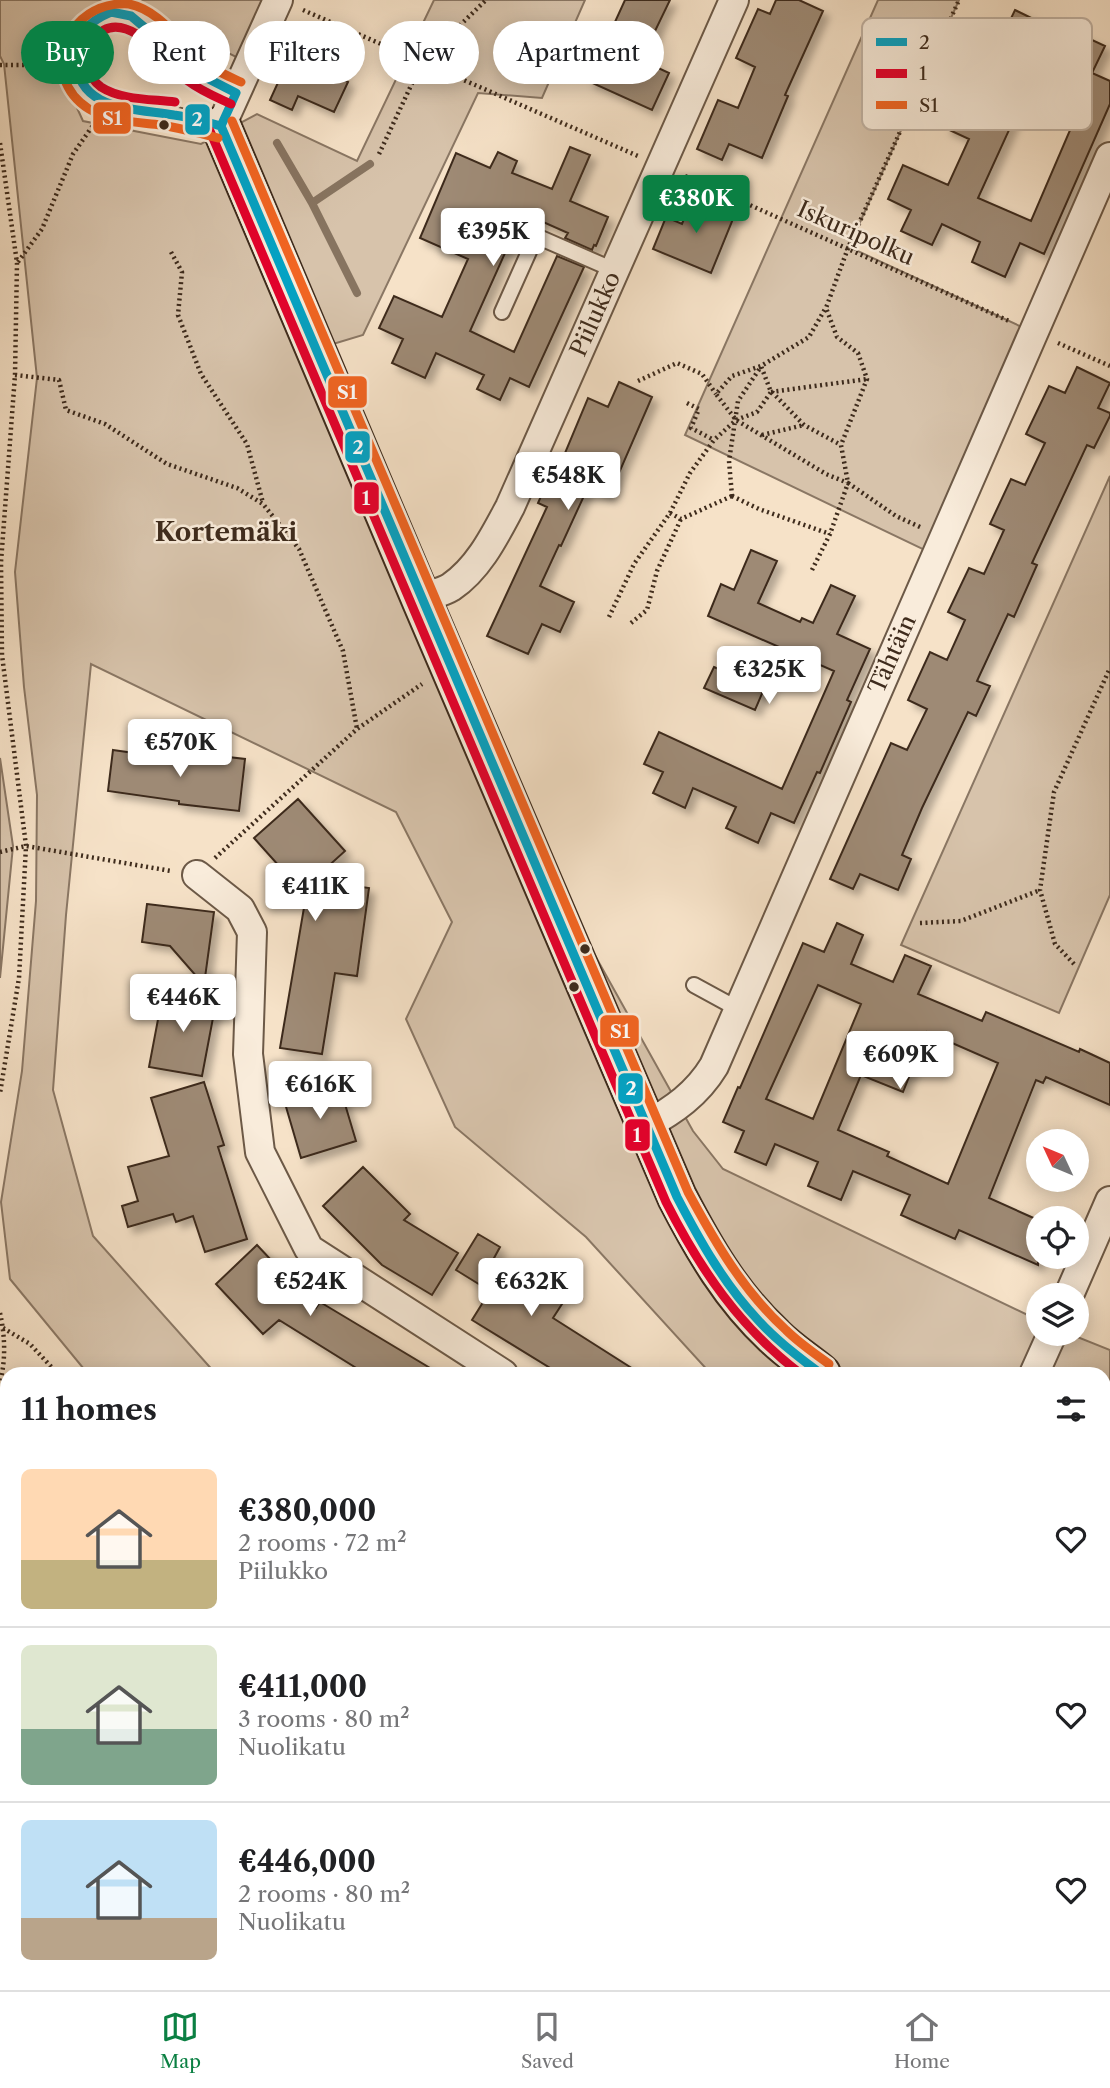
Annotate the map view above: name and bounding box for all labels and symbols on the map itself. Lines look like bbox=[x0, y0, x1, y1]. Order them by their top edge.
legend bbox=[862, 18, 1092, 130]
text: 2 bbox=[919, 31, 930, 54]
text: 1 bbox=[919, 62, 927, 85]
text: S1 bbox=[919, 94, 938, 117]
line badge: S1 bbox=[92, 101, 132, 135]
line badge: 2 bbox=[184, 103, 211, 136]
text: S1 bbox=[102, 107, 123, 130]
text: 2 bbox=[191, 108, 203, 131]
unlabelled marker bbox=[157, 118, 171, 132]
pin: €380K bbox=[647, 176, 745, 235]
street label: Iskuripolku bbox=[793, 195, 919, 271]
pin: €395K bbox=[444, 208, 542, 268]
street label: Piilukko bbox=[564, 267, 626, 361]
line badge: S1 bbox=[327, 375, 368, 409]
text: S1 bbox=[337, 381, 358, 404]
line badge: 2 bbox=[344, 430, 371, 464]
text: 2 bbox=[352, 436, 364, 459]
pin: €548K bbox=[519, 452, 617, 512]
line badge: 1 bbox=[353, 481, 380, 515]
text: 1 bbox=[362, 487, 371, 510]
district label: Kortemäki bbox=[155, 516, 297, 548]
street label: Tähtäin bbox=[862, 610, 922, 698]
pin: €325K bbox=[720, 646, 818, 706]
pin: €570K bbox=[131, 720, 229, 779]
pin: €411K bbox=[266, 864, 364, 923]
unlabelled marker bbox=[578, 942, 592, 956]
pin: €446K bbox=[134, 974, 232, 1034]
unlabelled marker bbox=[567, 980, 581, 994]
line badge: S1 bbox=[599, 1014, 640, 1048]
text: S1 bbox=[610, 1020, 631, 1043]
pin: €609K bbox=[851, 1032, 949, 1091]
pin: €616K bbox=[271, 1062, 369, 1121]
line badge: 2 bbox=[617, 1072, 644, 1105]
text: 2 bbox=[625, 1077, 637, 1100]
line badge: 1 bbox=[624, 1118, 651, 1152]
text: 1 bbox=[633, 1124, 642, 1147]
north arrow bbox=[1026, 1129, 1088, 1192]
pin: €524K bbox=[261, 1258, 359, 1318]
pin: €632K bbox=[482, 1258, 580, 1318]

